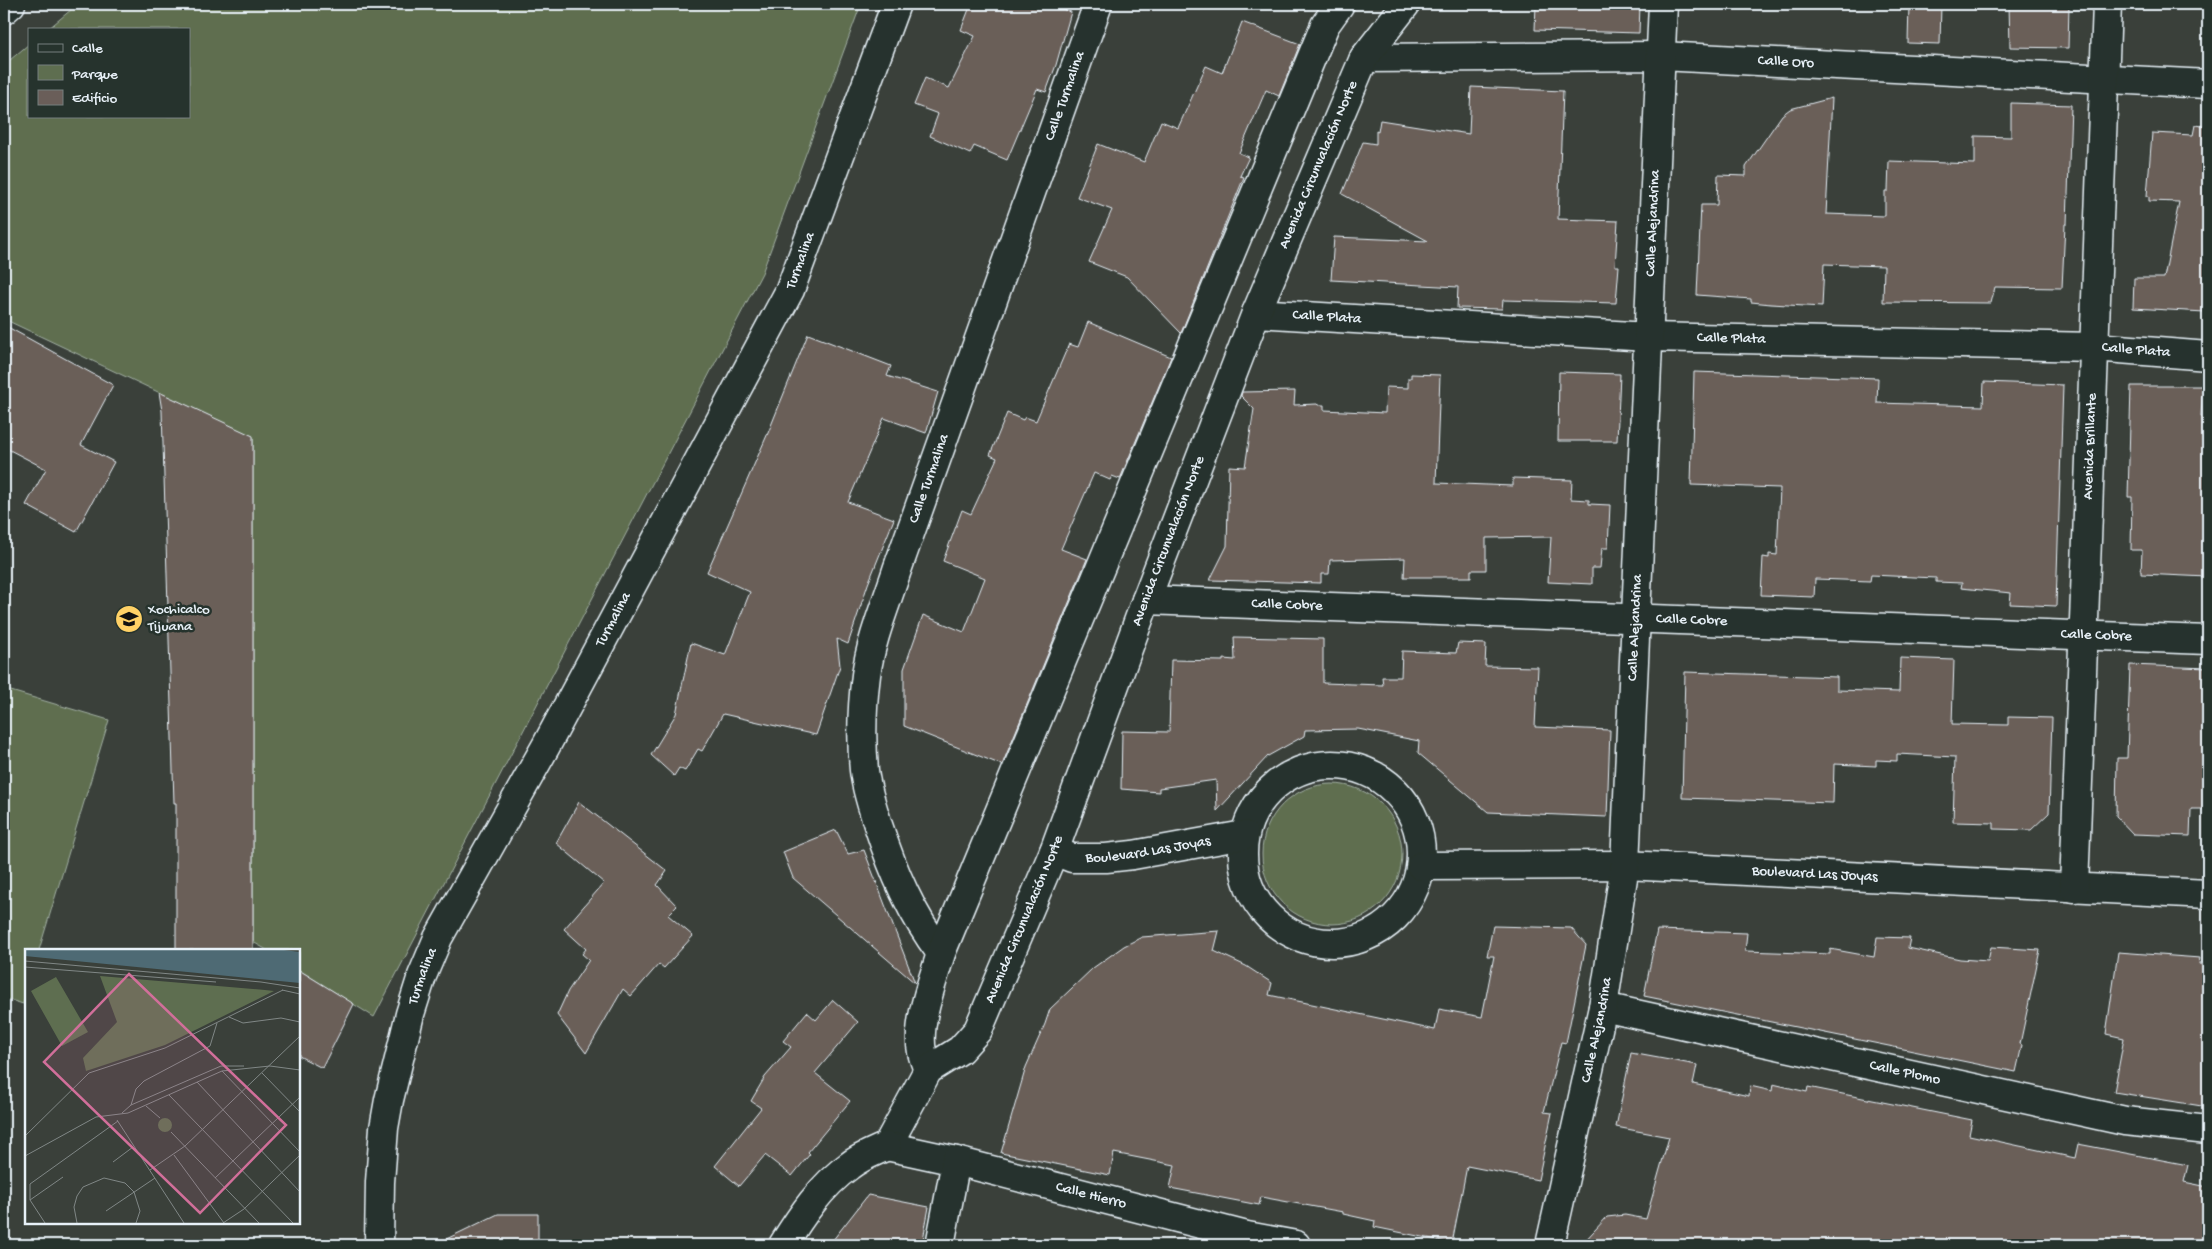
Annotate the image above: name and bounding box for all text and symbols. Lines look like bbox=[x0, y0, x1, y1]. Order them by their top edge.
legend bbox=[28, 28, 190, 118]
text: Calle bbox=[72, 40, 103, 58]
street label: Calle Turmalina bbox=[1041, 48, 1090, 143]
street label: Calle Oro bbox=[1757, 52, 1815, 73]
text: Parque bbox=[71, 66, 118, 84]
street label: Avenida Circunvalación Norte bbox=[1275, 78, 1362, 252]
text: Edificio bbox=[72, 90, 118, 108]
street label: Calle Alejandrina bbox=[1642, 169, 1665, 277]
street label: Turmalina bbox=[782, 229, 820, 292]
street label: Calle Plata bbox=[1292, 306, 1362, 328]
street label: Calle Plata bbox=[1697, 329, 1767, 349]
street label: Calle Plata bbox=[2101, 339, 2172, 362]
street label: Avenida Brillante bbox=[2080, 392, 2101, 500]
street label: Calle Turmalina bbox=[905, 431, 954, 526]
street label: Avenida Circunvalación Norte bbox=[1128, 453, 1209, 629]
street label: Calle Alejandrina bbox=[1624, 573, 1647, 682]
street label: Turmalina bbox=[591, 589, 636, 651]
street label: Calle Cobre bbox=[1251, 595, 1323, 616]
place label: Xochicalco Tijuana bbox=[147, 601, 210, 636]
school or university icon: Xochicalco Tijuana bbox=[114, 604, 144, 634]
street label: Calle Cobre bbox=[1656, 610, 1728, 631]
street label: Calle Cobre bbox=[2060, 625, 2133, 646]
street label: Boulevard Las Joyas bbox=[1085, 832, 1212, 867]
street label: Avenida Circunvalación Norte bbox=[981, 833, 1068, 1006]
street label: Boulevard Las Joyas bbox=[1750, 862, 1879, 887]
street label: Turmalina bbox=[404, 945, 442, 1008]
inset map bbox=[25, 949, 300, 1224]
street label: Calle Alejandrina bbox=[1577, 976, 1617, 1084]
street label: Calle Plomo bbox=[1868, 1056, 1942, 1089]
street label: Calle Hierro bbox=[1054, 1178, 1128, 1214]

